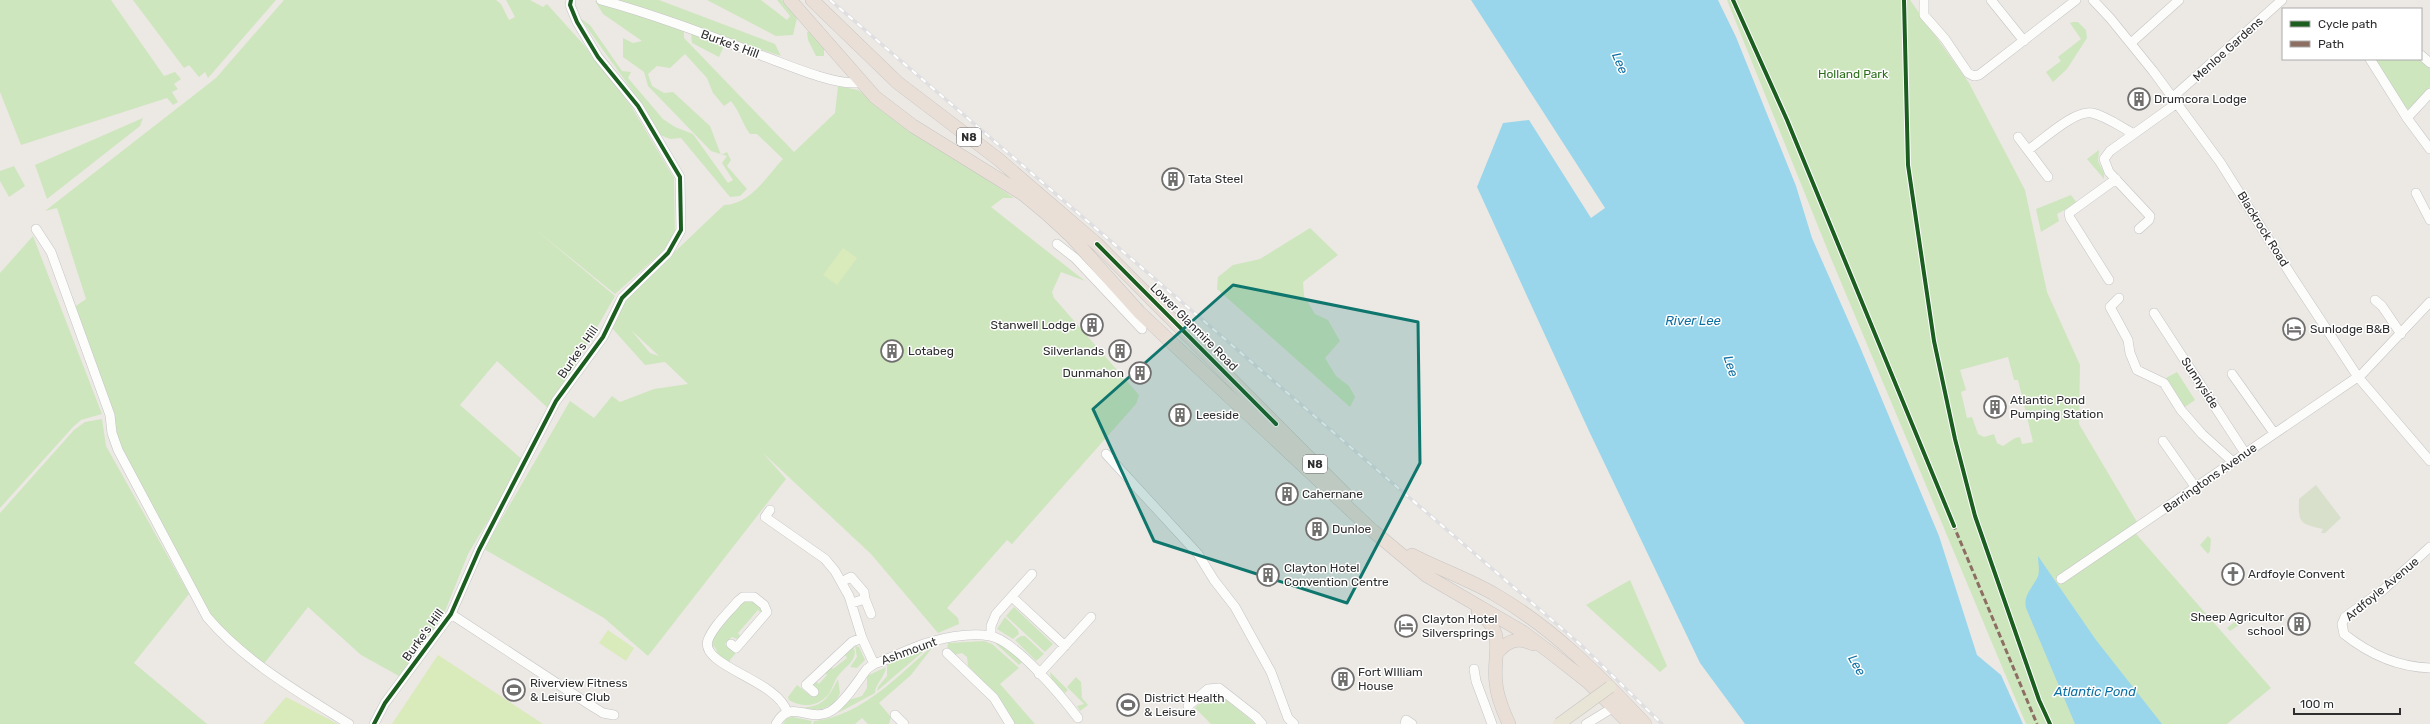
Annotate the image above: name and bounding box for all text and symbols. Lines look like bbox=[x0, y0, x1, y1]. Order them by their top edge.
legend bbox=[2282, 8, 2422, 60]
street label: Menloe Gardens bbox=[2190, 14, 2266, 84]
text: Cycle path bbox=[2318, 17, 2377, 31]
street label: Burke's Hill bbox=[699, 27, 761, 61]
text: Path bbox=[2318, 37, 2344, 51]
water label: Lee bbox=[1609, 50, 1631, 76]
park label: Holland Park bbox=[1818, 67, 1889, 81]
building icon: Drumcora Lodge bbox=[2126, 86, 2152, 112]
place label: Drumcora Lodge bbox=[2154, 92, 2247, 106]
road number: N8 bbox=[957, 128, 981, 146]
building icon: Tata Steel bbox=[1160, 166, 1186, 192]
place label: Tata Steel bbox=[1188, 172, 1243, 186]
street label: Blackrock Road bbox=[2234, 189, 2292, 269]
street label: Lower Glanmire Road bbox=[1147, 280, 1241, 374]
building icon: Stanwell Lodge bbox=[1079, 312, 1105, 338]
water label: River Lee bbox=[1665, 313, 1721, 328]
hotel icon: Sunlodge B&B bbox=[2281, 316, 2307, 342]
place label: Stanwell Lodge bbox=[991, 318, 1076, 332]
place label: Sunlodge B&B bbox=[2310, 322, 2390, 336]
street label: Burke's Hill bbox=[555, 323, 601, 381]
building icon: Lotabeg bbox=[879, 338, 905, 364]
building icon: Silverlands bbox=[1107, 338, 1133, 364]
place label: Lotabeg bbox=[908, 344, 954, 358]
place label: Silverlands bbox=[1043, 344, 1104, 358]
water label: Lee bbox=[1721, 353, 1741, 379]
street label: Sunnyside bbox=[2178, 355, 2222, 412]
building icon: Dunmahon bbox=[1127, 360, 1153, 386]
place label: Dunmahon bbox=[1062, 366, 1124, 380]
place label: Atlantic Pond Pumping Station bbox=[2010, 393, 2104, 421]
building icon: Atlantic Pond Pumping Station bbox=[1982, 394, 2008, 420]
building icon: Leeside bbox=[1167, 402, 1193, 428]
place label: Leeside bbox=[1196, 408, 1239, 422]
street label: Barringtons Avenue bbox=[2161, 440, 2260, 515]
road number: N8 bbox=[1303, 455, 1327, 473]
building icon: Cahernane bbox=[1274, 481, 1300, 507]
place label: Cahernane bbox=[1302, 487, 1363, 501]
building icon: Dunloe bbox=[1304, 516, 1330, 542]
place label: Dunloe bbox=[1332, 522, 1372, 536]
street label: Ardfoyle Avenue bbox=[2342, 554, 2422, 624]
place label: Clayton Hotel Convention Centre bbox=[1284, 561, 1389, 589]
church icon: Ardfoyle Convent bbox=[2220, 561, 2246, 587]
building icon: Clayton Hotel Convention Centre bbox=[1255, 562, 1281, 588]
place label: Ardfoyle Convent bbox=[2248, 567, 2345, 581]
street label: Burke's Hill bbox=[399, 606, 447, 664]
place label: Sheep Agricultor school bbox=[2191, 610, 2284, 638]
building icon: Sheep Agricultor school bbox=[2286, 611, 2312, 637]
place label: Clayton Hotel Silversprings bbox=[1422, 612, 1498, 640]
hotel icon: Clayton Hotel Silversprings bbox=[1393, 613, 1419, 639]
street label: Ashmount bbox=[879, 634, 939, 668]
water label: Lee bbox=[1845, 652, 1869, 678]
place label: Fort WIlliam House bbox=[1358, 665, 1423, 693]
building icon: Fort WIlliam House bbox=[1330, 666, 1356, 692]
place label: Riverview Fitness & Leisure Club bbox=[530, 676, 628, 704]
sports icon: Riverview Fitness & Leisure Club bbox=[501, 677, 527, 703]
water label: Atlantic Pond bbox=[2053, 684, 2136, 699]
scale bar bbox=[2294, 690, 2400, 716]
place label: District Health & Leisure bbox=[1144, 691, 1225, 719]
sports icon: District Health & Leisure bbox=[1115, 692, 1141, 718]
text: 100 m bbox=[2300, 697, 2334, 711]

